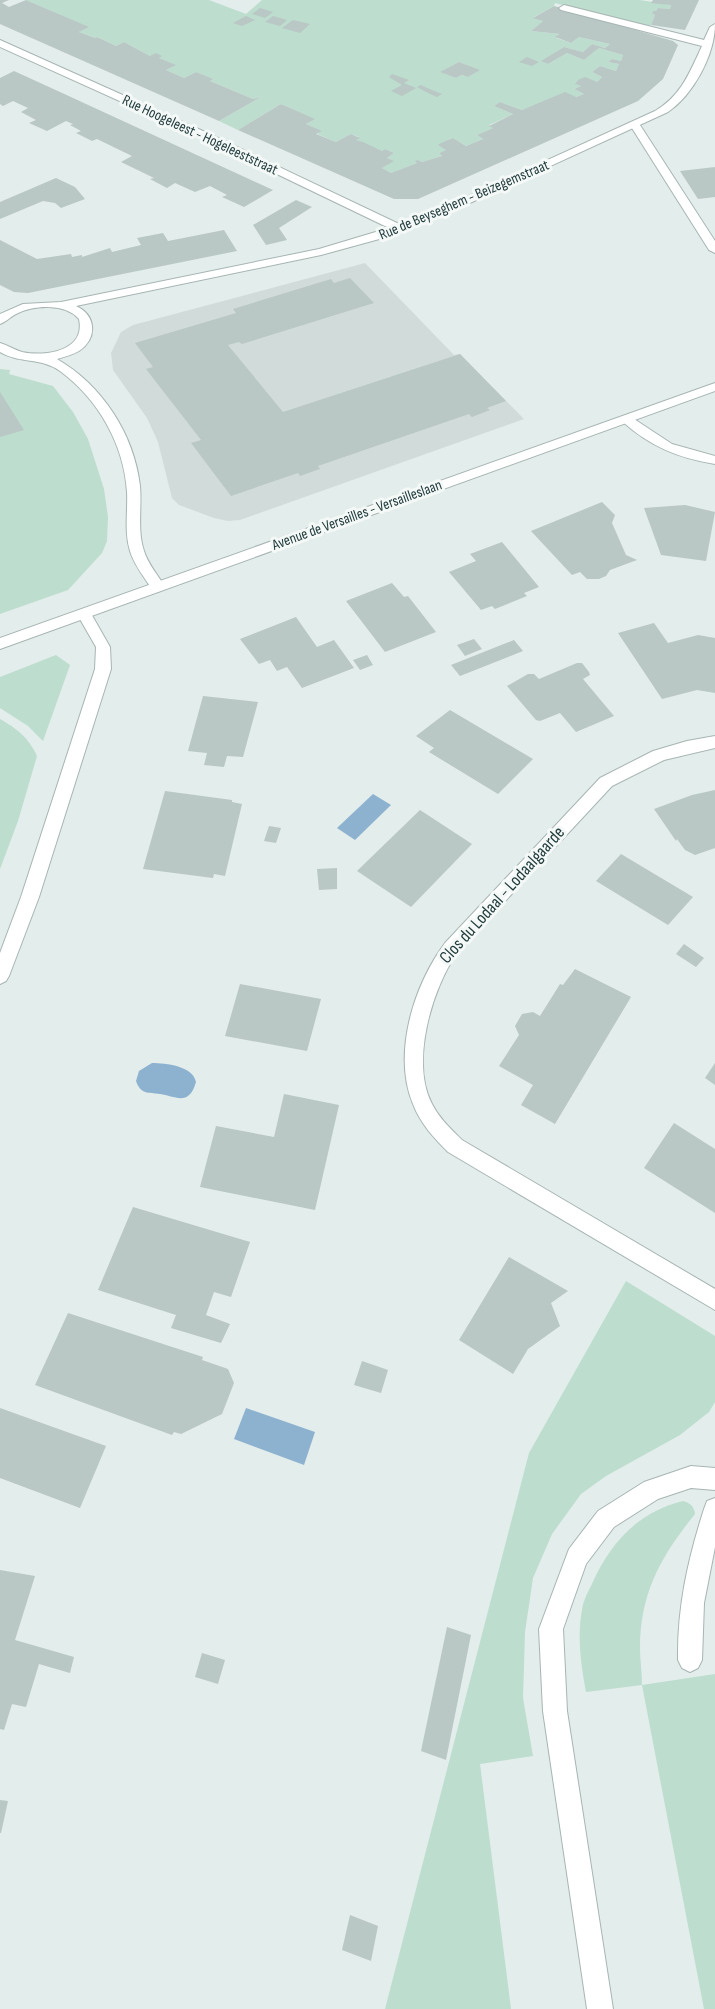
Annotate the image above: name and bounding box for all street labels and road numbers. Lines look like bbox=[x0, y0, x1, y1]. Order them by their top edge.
street label: Rue Hoogeleest - Hogeleeststraat bbox=[119, 91, 281, 180]
street label: Rue de Beyseghem - Beizegemstraat bbox=[376, 155, 552, 244]
street label: Avenue de Versailles - Versailleslaan bbox=[269, 475, 445, 555]
street label: Clos du Lodaal - Lodaalgaarde bbox=[435, 822, 569, 968]

